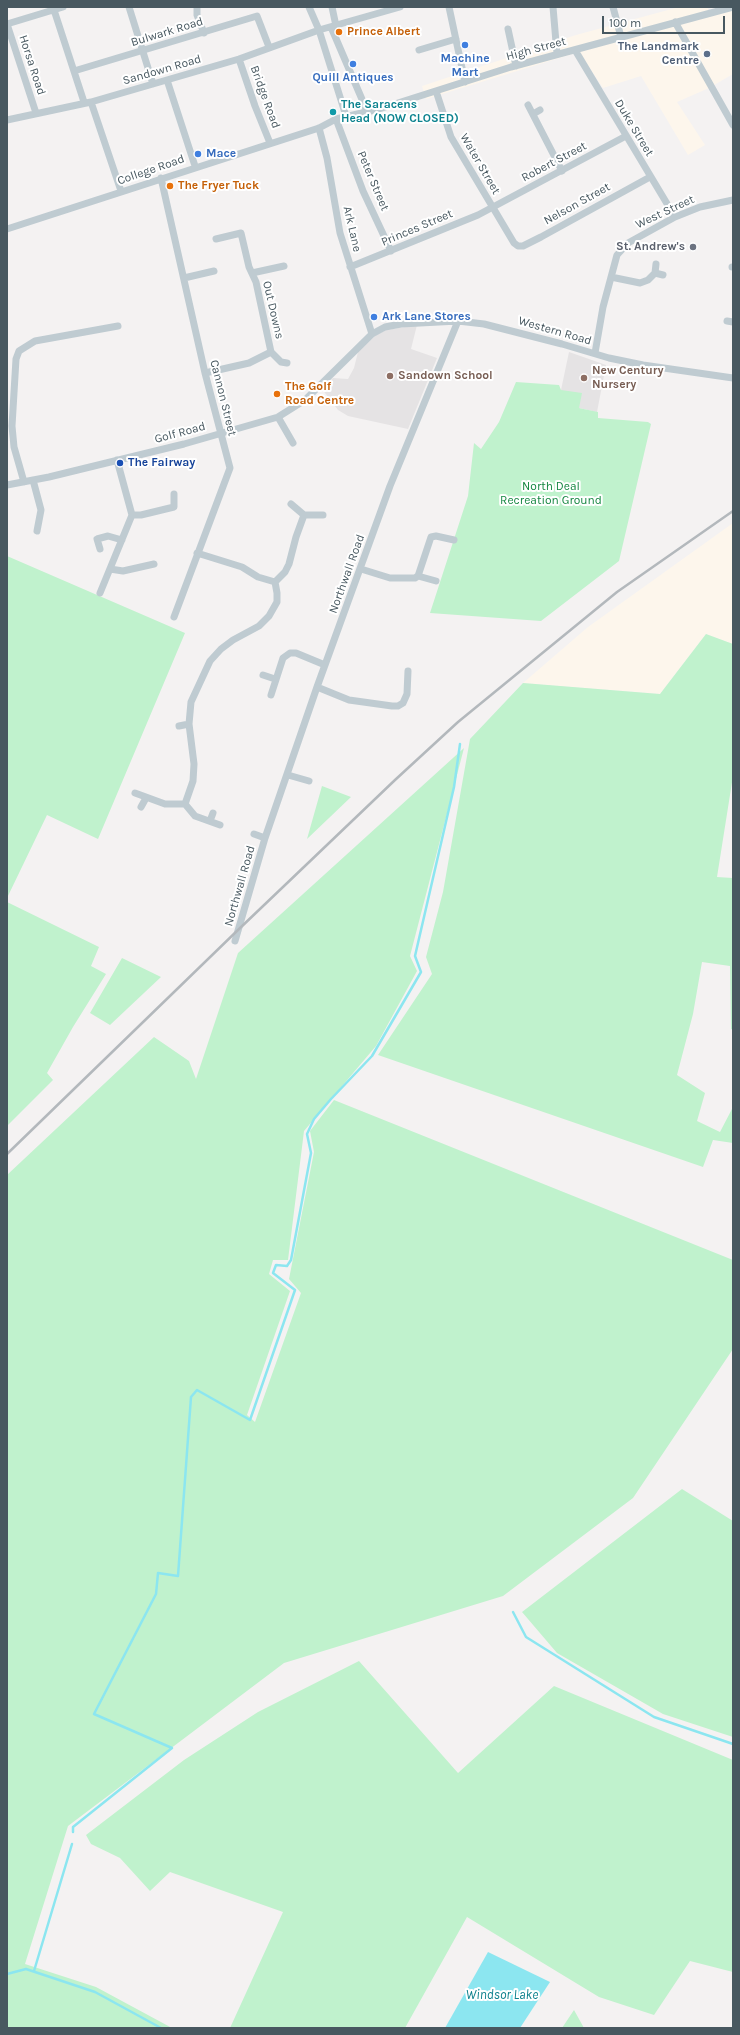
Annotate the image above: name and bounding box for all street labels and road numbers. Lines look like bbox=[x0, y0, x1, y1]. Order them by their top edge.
street label: Bulwark Road bbox=[129, 14, 205, 50]
street label: Horsa Road bbox=[16, 33, 48, 97]
street label: High Street bbox=[504, 34, 568, 64]
street label: Sandown Road bbox=[121, 52, 203, 88]
street label: Bridge Road bbox=[247, 64, 283, 130]
street label: Duke Street bbox=[611, 97, 657, 159]
street label: Water Street bbox=[457, 131, 503, 197]
street label: Robert Street bbox=[519, 139, 589, 185]
street label: Peter Street bbox=[354, 149, 392, 213]
street label: College Road bbox=[115, 152, 187, 188]
street label: Nelson Street bbox=[541, 180, 613, 228]
street label: West Street bbox=[633, 192, 697, 232]
street label: Ark Lane bbox=[340, 205, 364, 253]
street label: Princes Street bbox=[379, 206, 455, 250]
street label: Out Downs bbox=[259, 280, 287, 340]
street label: Western Road bbox=[517, 314, 593, 348]
street label: Cannon Street bbox=[207, 358, 239, 438]
street label: Golf Road bbox=[153, 419, 207, 447]
street label: Northwall Road bbox=[326, 532, 368, 616]
street label: Northwall Road bbox=[222, 844, 258, 928]

